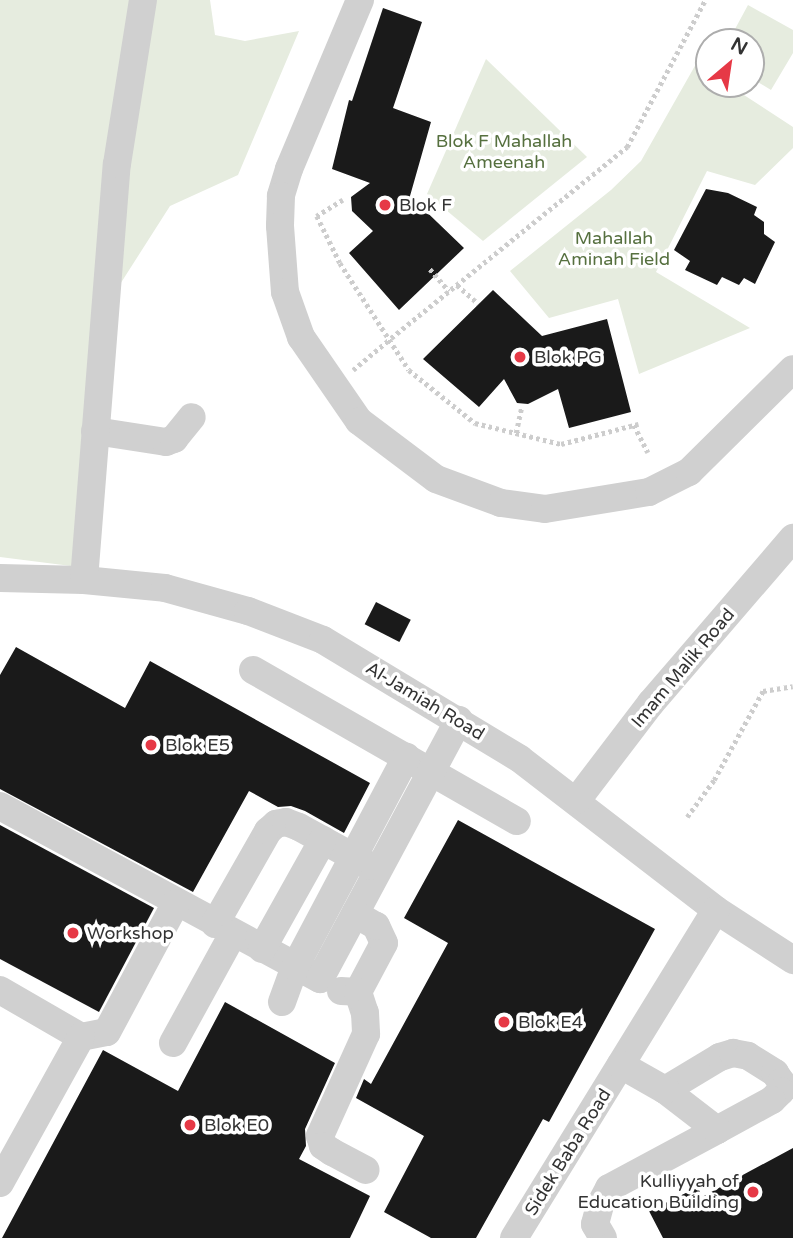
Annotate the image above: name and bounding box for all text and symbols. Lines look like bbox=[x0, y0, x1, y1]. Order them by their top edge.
north arrow bbox=[695, 28, 765, 98]
text: N bbox=[727, 33, 751, 60]
park label: Blok F Mahallah Ameenah bbox=[436, 131, 572, 174]
place label: Blok F bbox=[399, 194, 452, 216]
marker: Blok F bbox=[377, 197, 393, 213]
park label: Mahallah Aminah Field bbox=[558, 228, 670, 270]
place label: Blok PG bbox=[534, 346, 602, 368]
marker: Blok PG bbox=[512, 349, 528, 365]
street label: Imam Malik Road bbox=[627, 604, 739, 732]
street label: Al-Jamiah Road bbox=[362, 657, 488, 745]
place label: Blok E5 bbox=[165, 734, 230, 756]
marker: Blok E5 bbox=[143, 737, 159, 753]
place label: Workshop bbox=[87, 922, 174, 944]
marker: Workshop bbox=[65, 925, 81, 941]
place label: Blok E4 bbox=[518, 1011, 583, 1033]
marker: Blok E4 bbox=[496, 1014, 512, 1030]
street label: Sidek Baba Road bbox=[520, 1085, 616, 1219]
place label: Blok E0 bbox=[204, 1114, 269, 1136]
marker: Blok E0 bbox=[182, 1117, 198, 1133]
place label: Kulliyyah of Education Building bbox=[578, 1171, 739, 1214]
marker: Kulliyyah of Education Building bbox=[745, 1184, 761, 1200]

